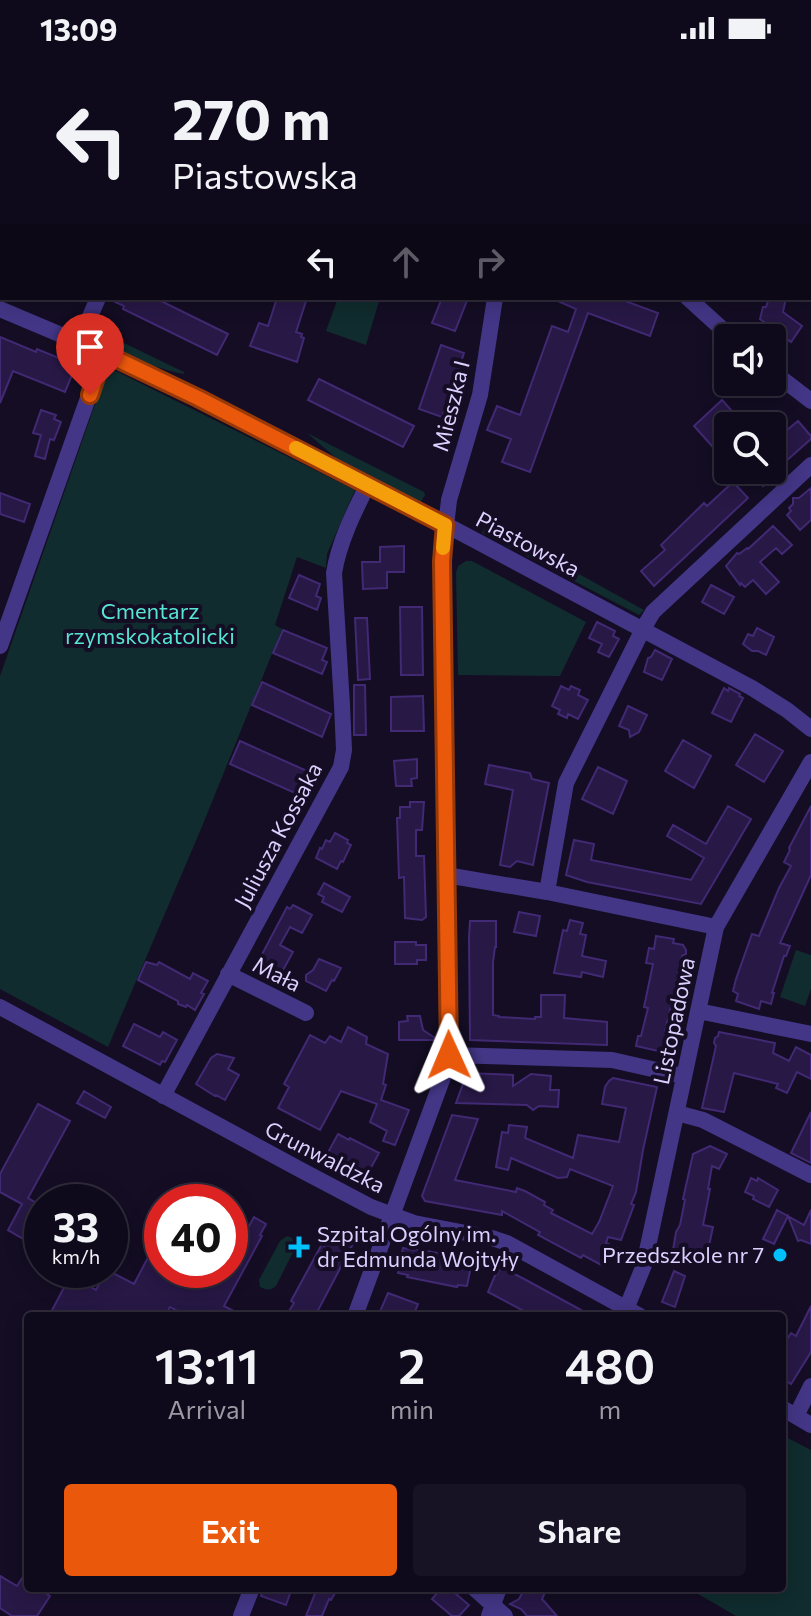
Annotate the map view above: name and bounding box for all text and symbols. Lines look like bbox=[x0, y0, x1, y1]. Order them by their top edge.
text: 13:09 bbox=[40, 10, 117, 47]
text: 270 m bbox=[172, 83, 331, 152]
icon: left bbox=[40, 88, 144, 192]
text: Piastowska bbox=[172, 152, 358, 196]
icon: left bbox=[300, 240, 344, 284]
icon: ahead bbox=[384, 240, 428, 284]
icon: right bbox=[468, 240, 512, 284]
pin bbox=[56, 313, 124, 395]
map controls bbox=[714, 324, 786, 484]
button: sound bbox=[714, 324, 786, 396]
icon: arrive bbox=[68, 325, 112, 369]
street label: Mieszka I bbox=[426, 357, 475, 454]
button: search bbox=[714, 412, 786, 484]
street label: Piastowska bbox=[472, 505, 585, 582]
park label: Cmentarz rzymskokatolicki bbox=[65, 597, 235, 649]
street label: Juliusza Kossaka bbox=[228, 757, 327, 912]
street label: Mała bbox=[249, 950, 306, 997]
street label: Listopadowa bbox=[647, 955, 700, 1087]
position arrow bbox=[407, 1013, 491, 1097]
street label: Grunwaldzka bbox=[261, 1115, 390, 1198]
speed limit sign: 40 bbox=[144, 1184, 248, 1288]
text: 33 bbox=[53, 1201, 99, 1250]
place label: Szpital Ogólny im. dr Edmunda Wojtyły bbox=[317, 1220, 519, 1272]
marker: Szpital Ogólny im. dr Edmunda Wojtyły bbox=[288, 1236, 310, 1258]
place label: Przedszkole nr 7 bbox=[602, 1241, 764, 1268]
text: km/h bbox=[52, 1244, 100, 1268]
marker: Przedszkole nr 7 bbox=[771, 1246, 789, 1264]
text: 13:11 bbox=[155, 1335, 259, 1394]
text: 2 bbox=[398, 1335, 425, 1394]
text: 480 bbox=[565, 1335, 655, 1394]
text: Arrival bbox=[167, 1393, 246, 1424]
text: min bbox=[390, 1393, 434, 1424]
text: m bbox=[599, 1393, 621, 1424]
button: Exit bbox=[64, 1484, 397, 1576]
button: Share bbox=[413, 1484, 746, 1576]

